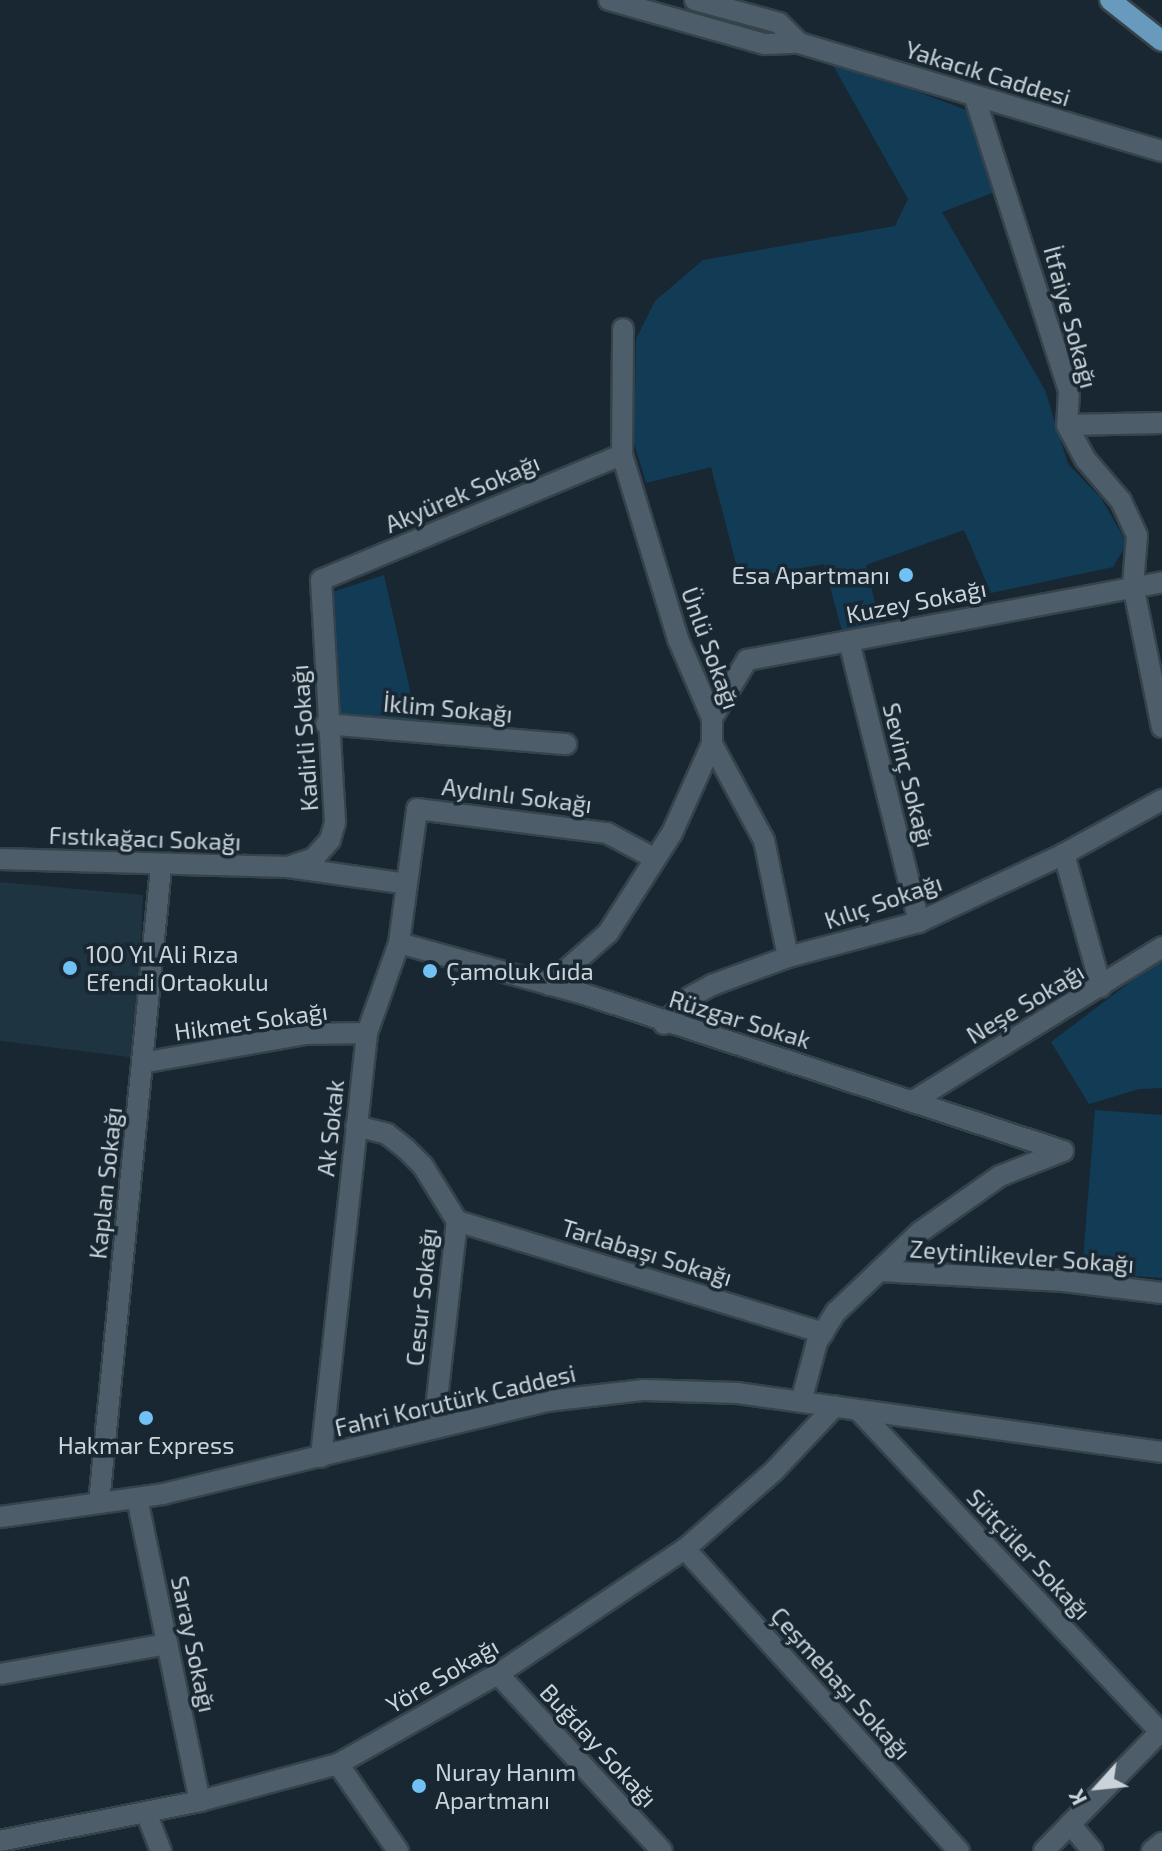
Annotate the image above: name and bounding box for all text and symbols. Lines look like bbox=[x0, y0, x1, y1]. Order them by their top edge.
street label: Yakacık Caddesi bbox=[902, 34, 1074, 112]
street label: İtfaiye Sokağı bbox=[1038, 243, 1104, 391]
street label: Akyürek Sokağı bbox=[380, 447, 544, 539]
place label: Esa Apartmanı bbox=[731, 561, 890, 589]
marker: Esa Apartmanı bbox=[897, 566, 915, 584]
street label: Kuzey Sokağı bbox=[843, 573, 989, 629]
street label: Ünlü Sokağı bbox=[676, 583, 746, 713]
street label: Kadirli Sokağı bbox=[285, 664, 323, 812]
street label: İklim Sokağı bbox=[382, 688, 514, 728]
street label: Sevinç Sokağı bbox=[877, 700, 941, 850]
street label: Aydınlı Sokağı bbox=[440, 772, 594, 818]
street label: Fıstıkağacı Sokağı bbox=[48, 820, 242, 856]
street label: Kılıç Sokağı bbox=[821, 867, 945, 935]
place label: 100 Yıl Ali Rıza Efendi Ortaokulu bbox=[86, 940, 269, 996]
place label: Çamoluk Gıda bbox=[446, 957, 594, 985]
street label: Neşe Sokağı bbox=[961, 957, 1089, 1049]
marker: 100 Yıl Ali Rıza Efendi Ortaokulu bbox=[61, 959, 79, 977]
marker: Çamoluk Gıda bbox=[421, 962, 439, 980]
street label: Rüzgar Sokak bbox=[666, 984, 814, 1054]
street label: Hikmet Sokağı bbox=[173, 996, 329, 1046]
street label: Ak Sokak bbox=[311, 1078, 349, 1178]
street label: Kaplan Sokağı bbox=[83, 1106, 127, 1260]
street label: Tarlabaşı Sokağı bbox=[558, 1212, 736, 1292]
street label: Cesur Sokağı bbox=[399, 1226, 443, 1368]
street label: Zeytinlikevler Sokağı bbox=[909, 1234, 1135, 1278]
street label: Fahri Korutürk Caddesi bbox=[332, 1358, 578, 1442]
marker: Hakmar Express bbox=[137, 1409, 155, 1427]
place label: Hakmar Express bbox=[57, 1431, 235, 1459]
street label: Sütçüler Sokağı bbox=[961, 1483, 1097, 1625]
street label: Saray Sokağı bbox=[165, 1573, 223, 1715]
street label: Çeşmebaşı Sokağı bbox=[765, 1601, 917, 1765]
street label: Yöre Sokağı bbox=[381, 1631, 503, 1719]
street label: Buğday Sokağı bbox=[534, 1677, 664, 1813]
north arrow bbox=[1058, 1747, 1138, 1827]
place label: Nuray Hanım Apartmanı bbox=[435, 1758, 577, 1814]
marker: Nuray Hanım Apartmanı bbox=[410, 1777, 428, 1795]
text: K bbox=[1062, 1786, 1091, 1810]

